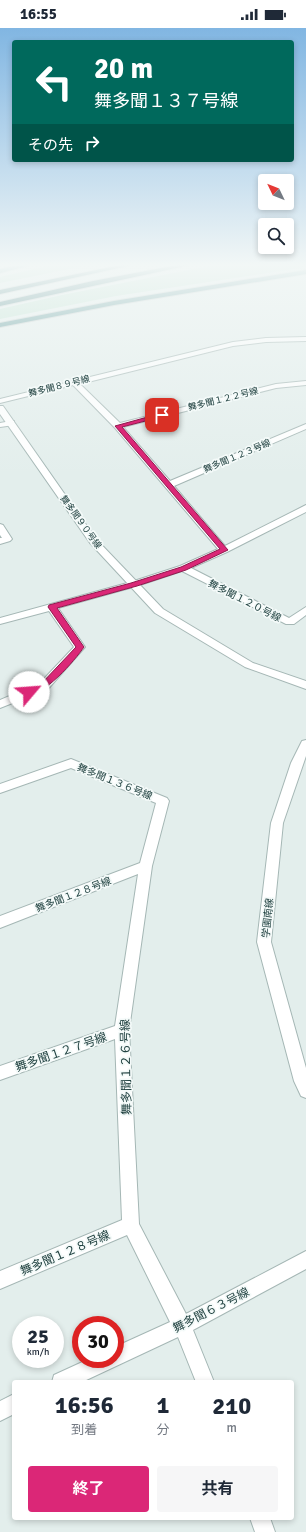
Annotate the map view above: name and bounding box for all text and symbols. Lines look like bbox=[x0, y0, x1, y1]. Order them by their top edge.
text: 16:55 bbox=[20, 5, 57, 23]
text: 20 m bbox=[94, 52, 153, 86]
icon: left bbox=[28, 56, 80, 108]
text: 舞多聞１３７号線 bbox=[94, 90, 238, 112]
icon: right bbox=[81, 132, 103, 154]
text: その先 bbox=[28, 136, 73, 154]
north arrow bbox=[258, 174, 294, 210]
map controls bbox=[258, 174, 294, 254]
button: search bbox=[258, 218, 294, 254]
street label: 舞多聞８９号線 bbox=[27, 373, 92, 399]
street label: 舞多聞１２２号線 bbox=[187, 385, 260, 414]
pin bbox=[145, 398, 179, 432]
icon: arrive bbox=[151, 404, 173, 426]
street label: 舞多聞１２３号線 bbox=[202, 437, 273, 476]
street label: 舞多聞９０号線 bbox=[58, 494, 104, 552]
street label: 舞多聞１２０号線 bbox=[206, 577, 283, 624]
position arrow bbox=[8, 671, 50, 713]
street label: 舞多聞１３６号線 bbox=[75, 761, 154, 802]
street label: 舞多聞１２８号線 bbox=[34, 875, 113, 915]
street label: 学園南線 bbox=[260, 898, 276, 939]
street label: 舞多聞１２６号線 bbox=[118, 1019, 135, 1115]
street label: 舞多聞１２７号線 bbox=[13, 1030, 109, 1075]
street label: 舞多聞１２８号線 bbox=[18, 1228, 112, 1279]
street label: 舞多聞６３号線 bbox=[170, 1285, 252, 1336]
speed limit sign: 30 bbox=[72, 1316, 124, 1368]
text: 25 bbox=[27, 1324, 49, 1349]
text: km/h bbox=[27, 1346, 49, 1358]
text: 16:56 bbox=[55, 1390, 114, 1420]
text: 1 bbox=[157, 1390, 169, 1420]
text: 210 bbox=[212, 1391, 251, 1421]
text: m bbox=[227, 1420, 237, 1436]
text: 到着 bbox=[71, 1422, 97, 1438]
text: 分 bbox=[156, 1422, 170, 1438]
button: 終了 bbox=[28, 1466, 149, 1512]
button: 共有 bbox=[157, 1466, 278, 1512]

